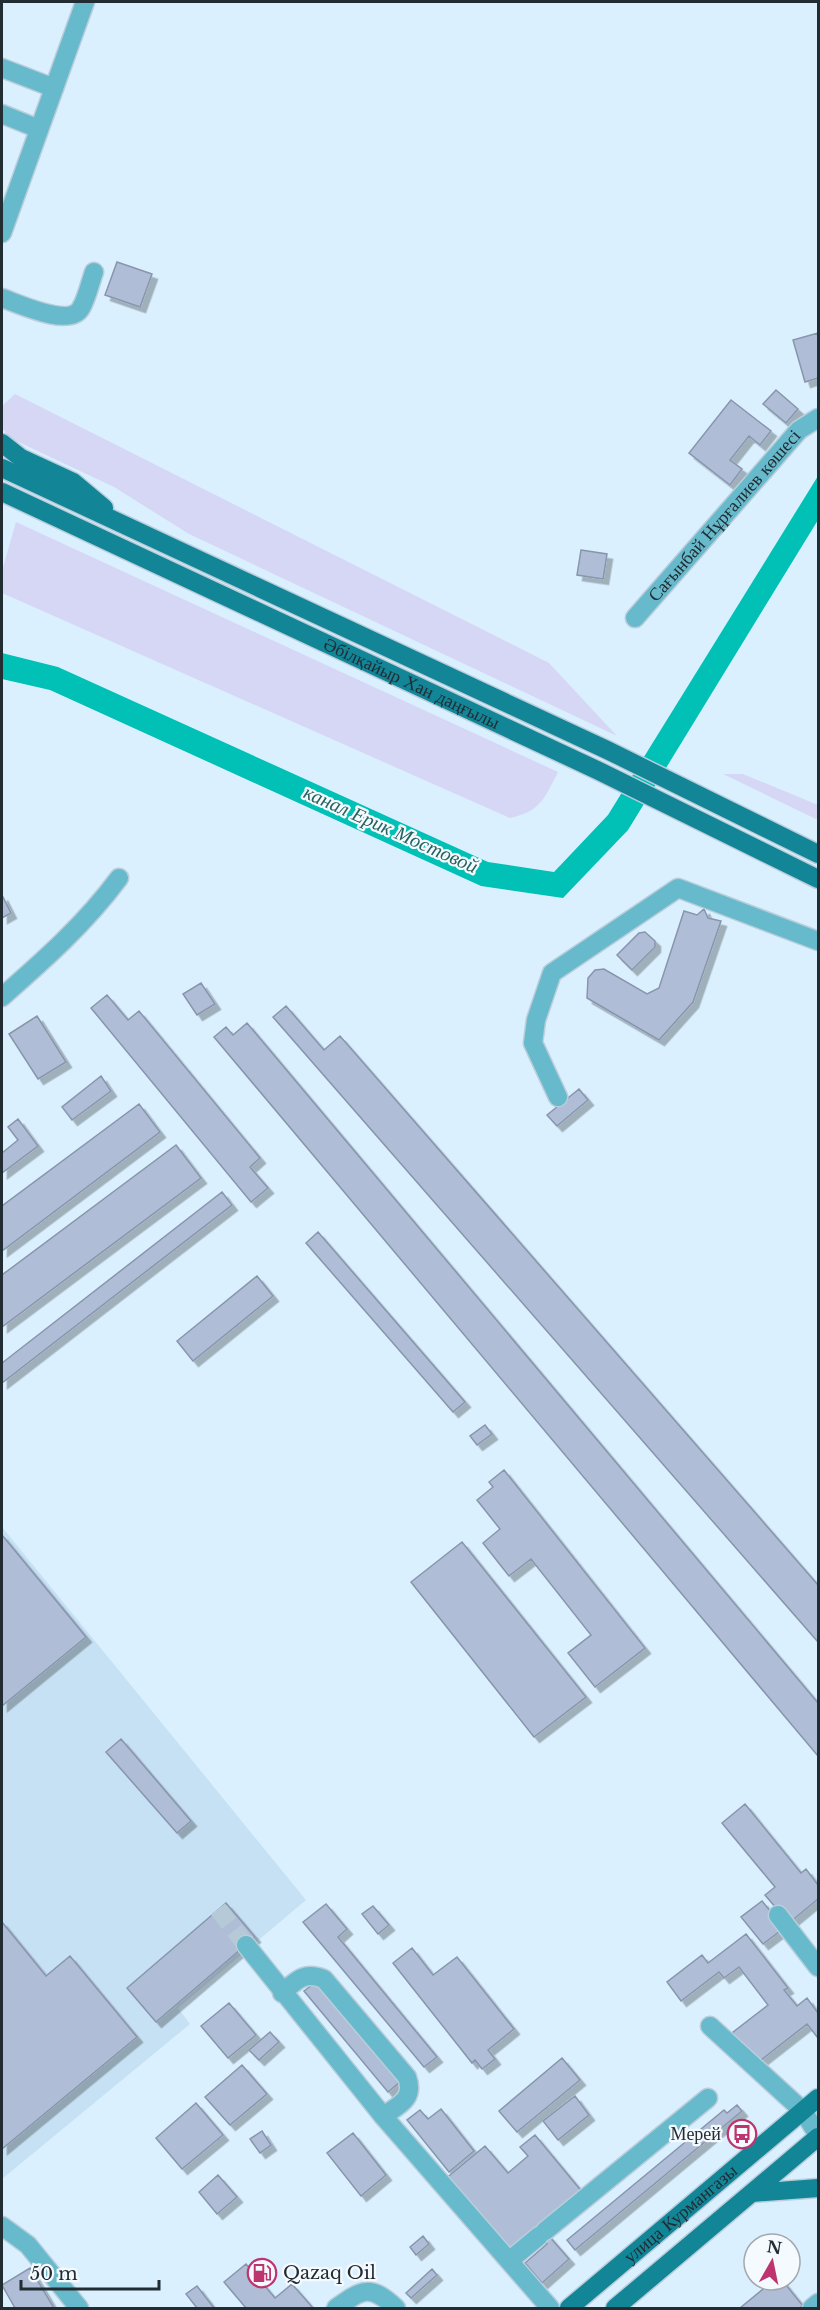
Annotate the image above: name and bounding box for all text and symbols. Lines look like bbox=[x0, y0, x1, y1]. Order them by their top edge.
street label: Сағынбай Нұрғалиев көшесі bbox=[643, 425, 805, 606]
street label: Әбілқайыр Хан даңғылы bbox=[320, 633, 503, 734]
water label: канал Ерик Мостовой bbox=[300, 780, 482, 878]
bus stop icon: Мерей bbox=[726, 2118, 758, 2150]
place label: Мерей bbox=[671, 2123, 721, 2145]
street label: улица Курмангазы bbox=[619, 2160, 742, 2268]
north arrow bbox=[742, 2232, 802, 2292]
text: N bbox=[765, 2236, 783, 2258]
scale bar bbox=[21, 2253, 159, 2291]
fuel station icon: Qazaq Oil bbox=[246, 2257, 278, 2289]
place label: Qazaq Oil bbox=[283, 2262, 376, 2284]
text: 50 m bbox=[30, 2263, 78, 2285]

